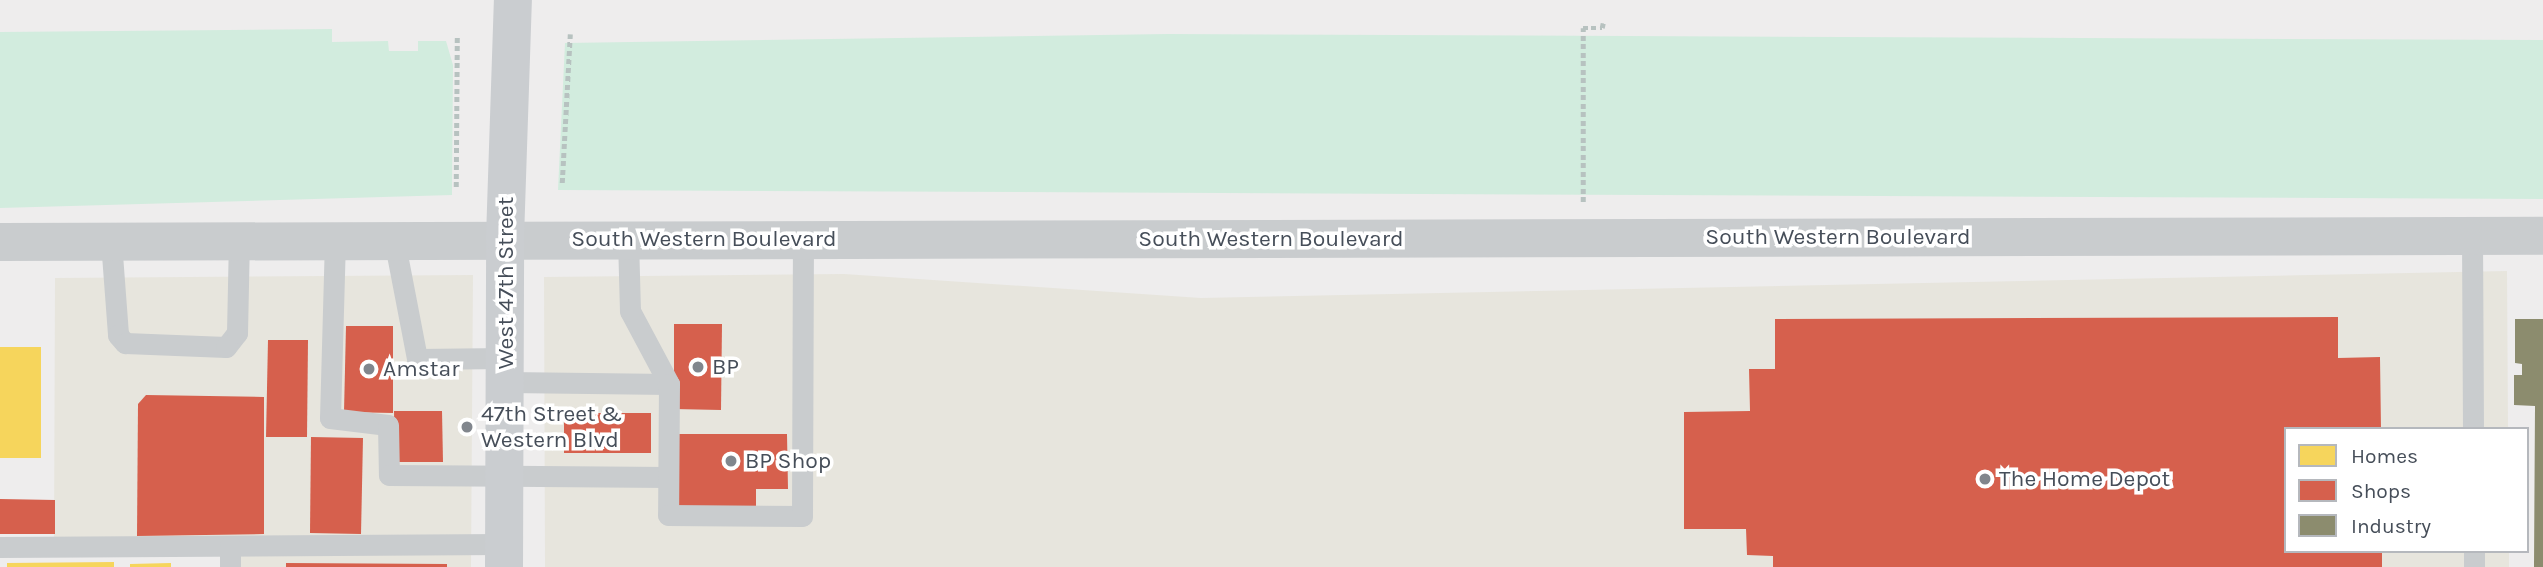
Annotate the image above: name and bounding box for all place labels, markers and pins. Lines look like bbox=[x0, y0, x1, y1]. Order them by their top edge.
place label: BP bbox=[712, 353, 739, 381]
place label: Amstar bbox=[383, 355, 459, 383]
marker: BP bbox=[690, 359, 706, 375]
marker: Amstar bbox=[361, 361, 377, 377]
place label: 47th Street & Western Blvd bbox=[481, 400, 622, 454]
marker: 47th Street & Western Blvd bbox=[459, 419, 475, 435]
place label: BP Shop bbox=[745, 447, 831, 475]
marker: BP Shop bbox=[723, 453, 739, 469]
place label: The Home Depot bbox=[1999, 465, 2170, 493]
marker: The Home Depot bbox=[1977, 471, 1993, 487]

